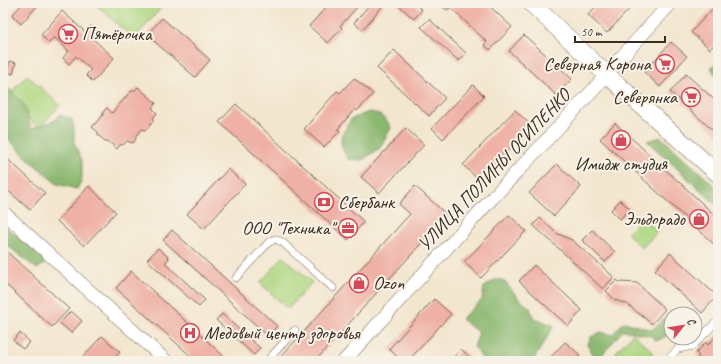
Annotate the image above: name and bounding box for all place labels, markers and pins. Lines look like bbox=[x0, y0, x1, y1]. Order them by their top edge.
place label: Пятёрочка bbox=[82, 22, 153, 46]
supermarket icon: Пятёрочка bbox=[57, 23, 79, 45]
place label: Северная Корона bbox=[543, 52, 653, 76]
supermarket icon: Северная Корона bbox=[654, 53, 676, 75]
place label: Северянка bbox=[613, 85, 679, 109]
supermarket icon: Северянка bbox=[680, 86, 702, 108]
shop icon: Имидж студия bbox=[610, 129, 632, 151]
place label: Имидж студия bbox=[575, 152, 668, 176]
place label: Сбербанк bbox=[338, 190, 396, 214]
bank icon: Сбербанк bbox=[313, 191, 335, 213]
place label: Эльдорадо bbox=[623, 207, 686, 231]
shop icon: Эльдорадо bbox=[688, 208, 710, 230]
place label: ООО "Техника" bbox=[242, 216, 337, 240]
office icon: ООО "Техника" bbox=[337, 217, 359, 239]
place label: Ozon bbox=[373, 271, 405, 295]
shop icon: Ozon bbox=[348, 272, 370, 294]
place label: Медовый центр здоровья bbox=[204, 321, 361, 345]
hospital icon: Медовый центр здоровья bbox=[179, 322, 201, 344]

